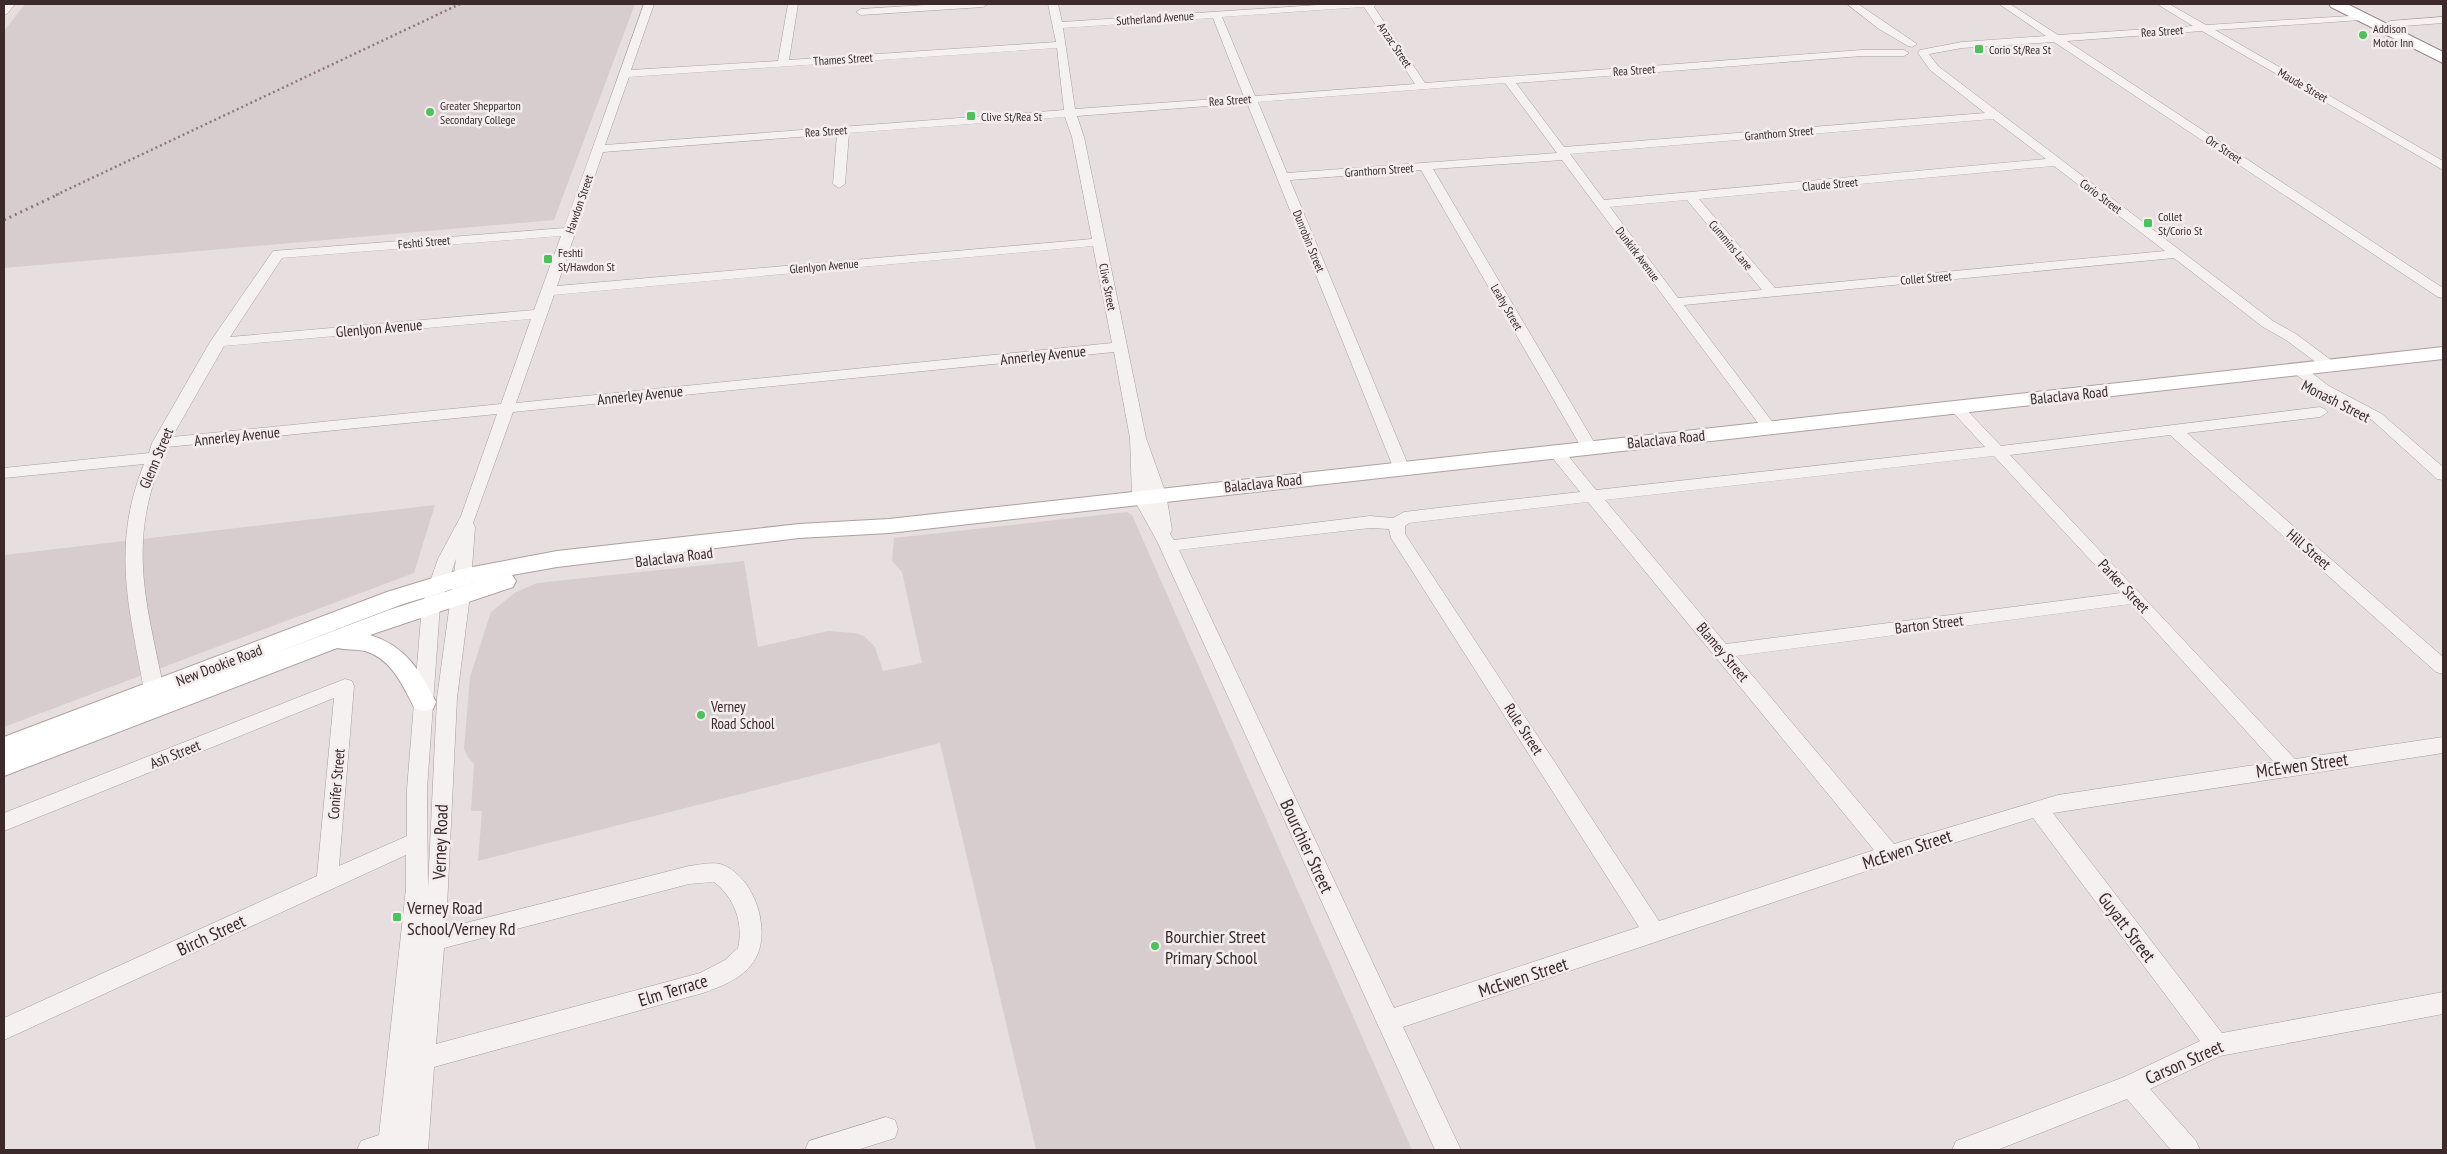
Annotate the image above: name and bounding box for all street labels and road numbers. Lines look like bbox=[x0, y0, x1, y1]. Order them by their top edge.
street label: Sutherland Avenue bbox=[1116, 8, 1194, 28]
street label: Anzac Street bbox=[1374, 19, 1416, 71]
street label: Rea Street bbox=[2140, 22, 2184, 40]
street label: Thames Street bbox=[813, 49, 874, 69]
street label: Rea Street bbox=[1612, 61, 1656, 79]
street label: Maude Street bbox=[2275, 65, 2331, 106]
street label: Rea Street bbox=[1208, 91, 1252, 109]
street label: Rea Street bbox=[804, 122, 848, 140]
street label: Granthorn Street bbox=[1744, 122, 1815, 143]
street label: Orr Street bbox=[2203, 132, 2246, 167]
street label: Granthorn Street bbox=[1344, 160, 1415, 180]
street label: Hawdon Street bbox=[562, 172, 596, 235]
street label: Claude Street bbox=[1802, 174, 1859, 194]
street label: Corio Street bbox=[2077, 175, 2126, 217]
street label: Dunrobin Street bbox=[1290, 208, 1329, 275]
street label: Cummins Lane bbox=[1706, 217, 1756, 273]
street label: Dunkirk Avenue bbox=[1613, 224, 1663, 284]
street label: Feshti Street bbox=[397, 232, 452, 252]
street label: Glenlyon Avenue bbox=[789, 256, 859, 276]
street label: Clive Street bbox=[1096, 262, 1120, 313]
street label: Collet Street bbox=[1900, 268, 1953, 288]
street label: Leahy Street bbox=[1488, 281, 1527, 333]
street label: Glenlyon Avenue bbox=[335, 315, 423, 341]
street label: Annerley Avenue bbox=[999, 341, 1087, 369]
street label: Monash Street bbox=[2298, 376, 2374, 426]
street label: Annerley Avenue bbox=[596, 381, 684, 409]
street label: Balaclava Road bbox=[2029, 381, 2109, 409]
street label: Annerley Avenue bbox=[193, 422, 281, 450]
street label: Glenn Street bbox=[135, 425, 177, 491]
street label: Balaclava Road bbox=[1626, 425, 1706, 453]
street label: Balaclava Road bbox=[1223, 469, 1303, 497]
street label: Hill Street bbox=[2283, 525, 2335, 573]
street label: Balaclava Road bbox=[634, 543, 714, 571]
street label: Parker Street bbox=[2094, 555, 2154, 617]
street label: Barton Street bbox=[1894, 610, 1964, 638]
street label: Blamey Street bbox=[1693, 618, 1753, 686]
street label: New Dookie Road bbox=[173, 640, 265, 690]
street label: Rule Street bbox=[1500, 700, 1548, 758]
street label: Ash Street bbox=[147, 735, 203, 773]
street label: McEwen Street bbox=[2255, 747, 2349, 783]
street label: Conifer Street bbox=[323, 748, 349, 820]
street label: Bourchier Street bbox=[1275, 796, 1339, 897]
street label: Verney Road bbox=[427, 804, 453, 881]
street label: McEwen Street bbox=[1859, 824, 1955, 874]
street label: Guyatt Street bbox=[2093, 887, 2161, 967]
street label: Birch Street bbox=[173, 909, 249, 961]
street label: McEwen Street bbox=[1475, 952, 1571, 1002]
street label: Elm Terrace bbox=[636, 969, 710, 1011]
street label: Carson Street bbox=[2141, 1035, 2227, 1089]

